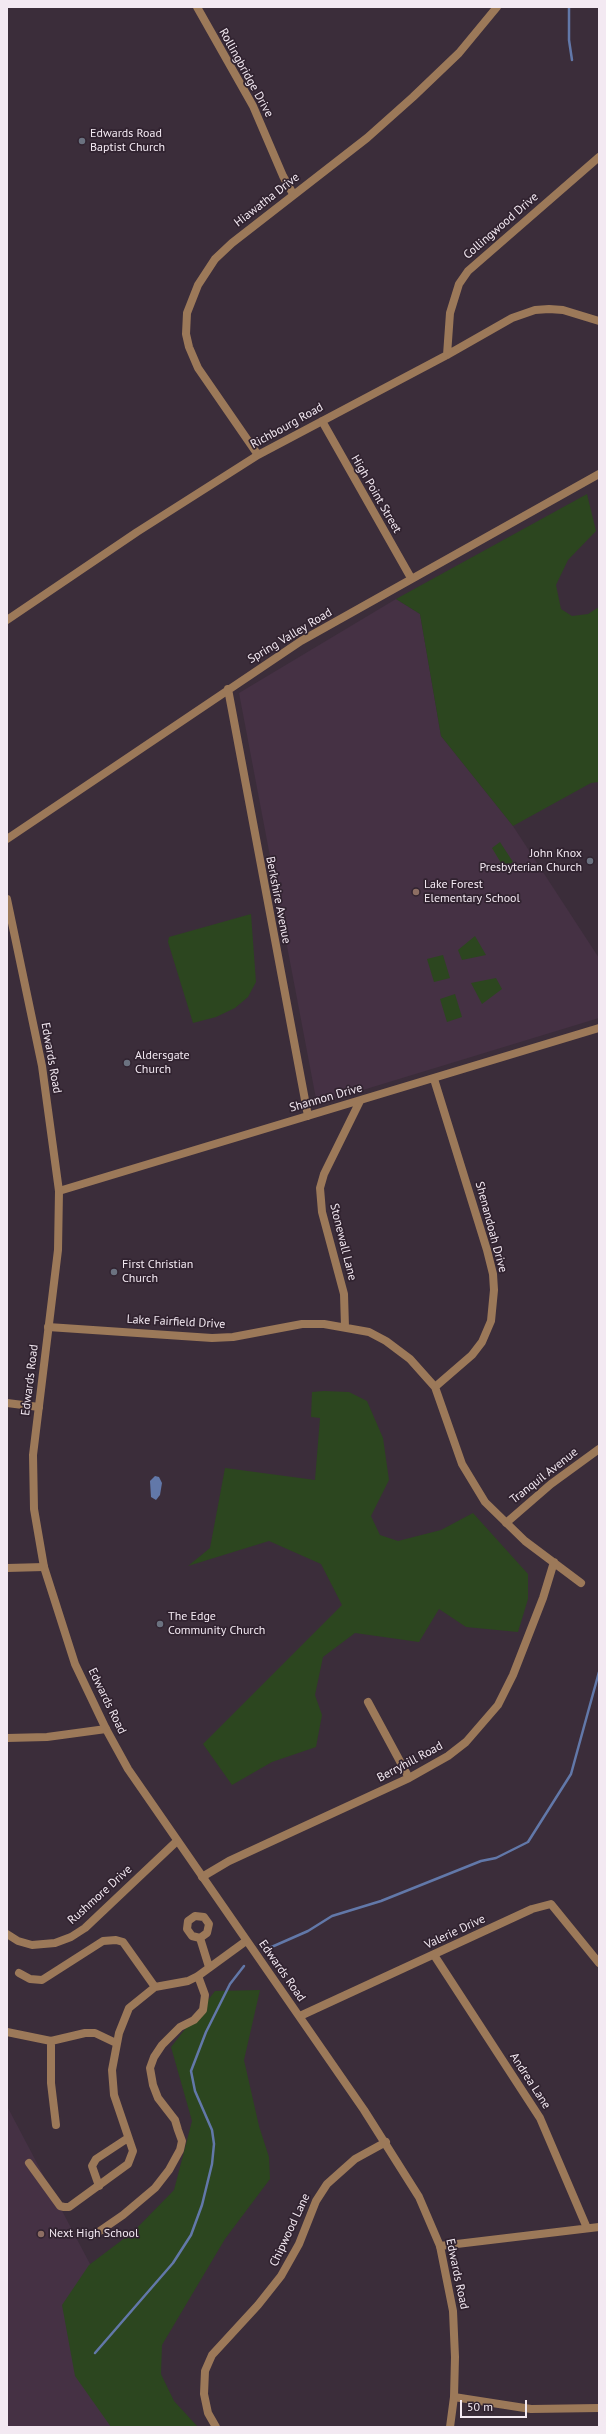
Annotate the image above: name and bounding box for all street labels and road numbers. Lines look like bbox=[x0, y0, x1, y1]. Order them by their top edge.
street label: Rollingbridge Drive bbox=[216, 26, 276, 120]
street label: Hiawatha Drive bbox=[232, 170, 302, 230]
street label: Collingwood Drive bbox=[461, 190, 541, 262]
street label: Richbourg Road bbox=[248, 400, 326, 452]
street label: High Point Street bbox=[348, 452, 404, 536]
street label: Spring Valley Road bbox=[245, 605, 335, 667]
street label: Berkshire Avenue bbox=[262, 855, 294, 945]
street label: Edwards Road bbox=[38, 1021, 64, 1095]
street label: Shannon Drive bbox=[288, 1081, 364, 1115]
street label: Shenandoah Drive bbox=[472, 1180, 510, 1274]
street label: Stonewall Lane bbox=[326, 1202, 360, 1282]
street label: Lake Fairfield Drive bbox=[126, 1312, 226, 1332]
street label: Edwards Road bbox=[18, 1343, 42, 1417]
street label: Tranquil Avenue bbox=[507, 1445, 581, 1507]
street label: Edwards Road bbox=[85, 1666, 129, 1736]
street label: Berryhill Road bbox=[375, 1739, 445, 1785]
street label: Rushmore Drive bbox=[65, 1862, 135, 1928]
street label: Valerie Drive bbox=[422, 1912, 488, 1952]
street label: Edwards Road bbox=[255, 1937, 309, 2005]
street label: Andrea Lane bbox=[507, 2050, 553, 2112]
street label: Chipwood Lane bbox=[267, 2191, 313, 2269]
street label: Edwards Road bbox=[442, 2237, 472, 2311]

